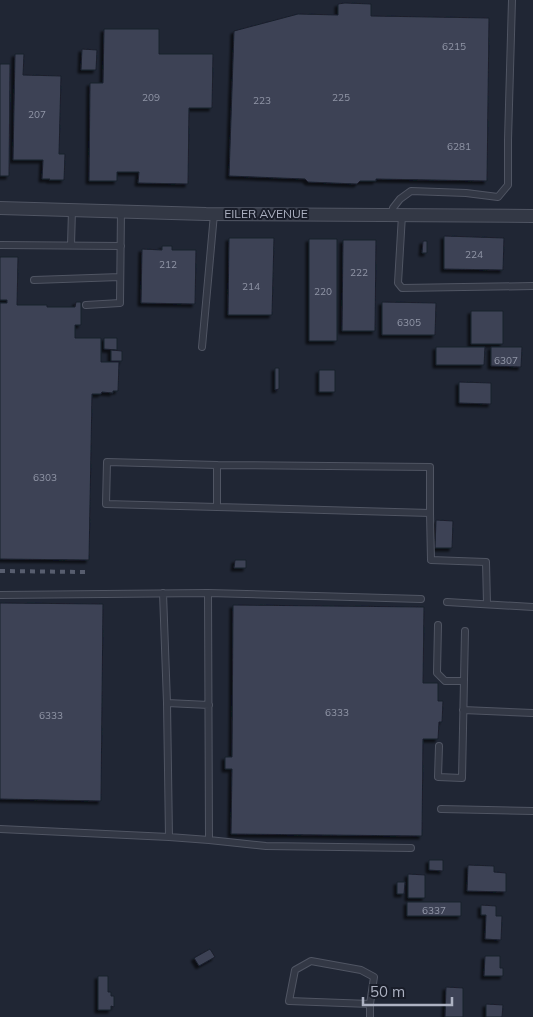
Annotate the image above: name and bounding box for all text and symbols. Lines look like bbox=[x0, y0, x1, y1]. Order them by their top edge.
house number: 6215 bbox=[442, 40, 466, 53]
house number: 209 bbox=[142, 91, 160, 104]
house number: 225 bbox=[332, 91, 350, 104]
house number: 223 bbox=[253, 94, 271, 107]
house number: 207 bbox=[28, 108, 46, 121]
house number: 6281 bbox=[447, 140, 471, 153]
street label: EILER AVENUE bbox=[224, 206, 308, 221]
house number: 224 bbox=[465, 248, 483, 261]
house number: 212 bbox=[159, 258, 177, 271]
house number: 222 bbox=[350, 266, 368, 279]
house number: 214 bbox=[242, 280, 260, 293]
house number: 220 bbox=[314, 285, 332, 298]
house number: 6305 bbox=[397, 316, 421, 329]
house number: 6307 bbox=[494, 354, 518, 367]
house number: 6303 bbox=[33, 471, 57, 484]
house number: 6333 bbox=[325, 706, 349, 719]
house number: 6333 bbox=[39, 709, 63, 722]
house number: 6337 bbox=[422, 904, 446, 917]
scale bar bbox=[363, 974, 452, 1006]
text: 50 m bbox=[370, 982, 405, 1001]

